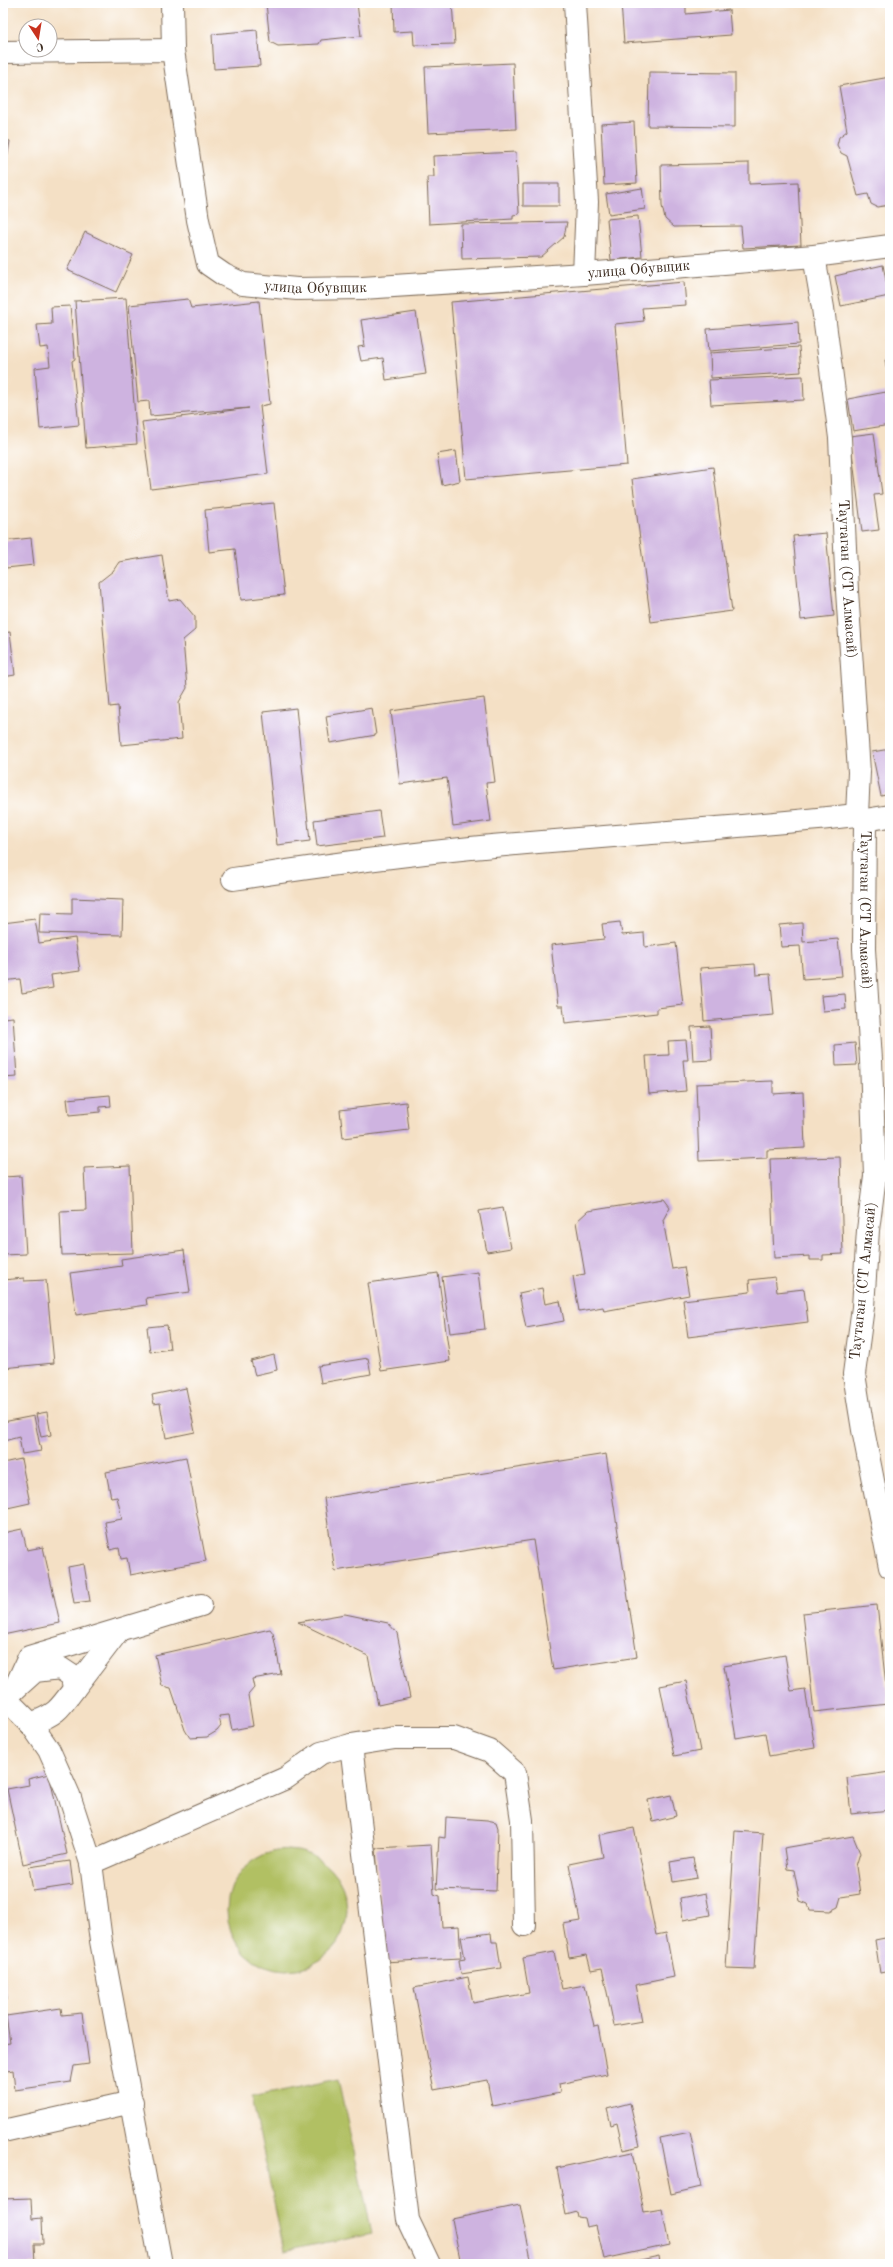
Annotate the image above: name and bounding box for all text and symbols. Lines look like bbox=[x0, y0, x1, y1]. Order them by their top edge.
north arrow bbox=[18, 18, 58, 58]
text: С bbox=[35, 40, 44, 52]
street label: улица Обувщик bbox=[587, 258, 691, 281]
street label: улица Обувщик bbox=[263, 278, 368, 297]
street label: Таутаган (СТ Алмасай) bbox=[835, 499, 859, 659]
street label: Таутаган (СТ Алмасай) bbox=[856, 831, 874, 990]
street label: Таутаган (СТ Алмасай) bbox=[848, 1201, 880, 1361]

